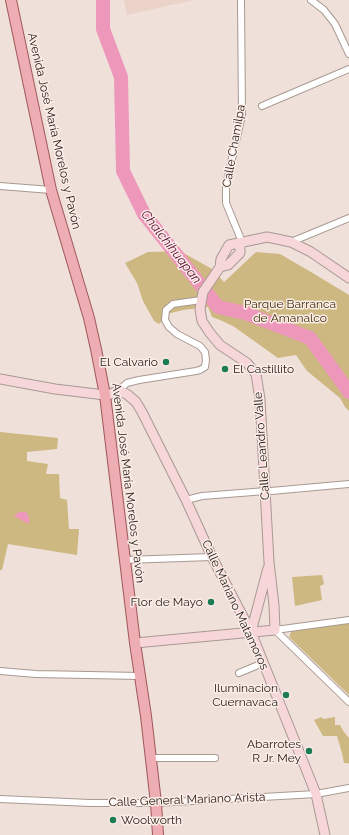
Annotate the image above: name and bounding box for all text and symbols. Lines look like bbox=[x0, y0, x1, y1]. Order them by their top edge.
street label: Avenida José María Morelos y Pavón bbox=[24, 31, 84, 231]
street label: Calle Chamilpa bbox=[220, 103, 248, 189]
water label: Chalchihuapan bbox=[137, 207, 205, 287]
park label: Parque Barranca de Amanalco bbox=[244, 297, 336, 325]
place label: El Calvario bbox=[100, 355, 158, 369]
marker: El Calvario bbox=[161, 357, 171, 367]
place label: El Castillito bbox=[233, 362, 294, 376]
marker: El Castillito bbox=[220, 364, 230, 374]
street label: Avenida José María Morelos y Pavón bbox=[109, 382, 147, 584]
street label: Calle Leandro Valle bbox=[251, 392, 273, 500]
street label: Calle Mariano Matamoros bbox=[199, 538, 271, 672]
place label: Flor de Mayo bbox=[130, 595, 203, 609]
marker: Flor de Mayo bbox=[206, 597, 216, 607]
place label: Iluminacion Cuernavaca bbox=[212, 681, 278, 709]
marker: Iluminacion Cuernavaca bbox=[281, 690, 291, 700]
place label: Abarrotes R Jr. Mey bbox=[247, 737, 301, 765]
marker: Abarrotes R Jr. Mey bbox=[304, 746, 314, 756]
street label: Calle General Mariano Arista bbox=[108, 790, 266, 810]
place label: Woolworth bbox=[121, 813, 182, 827]
marker: Woolworth bbox=[108, 815, 118, 825]

